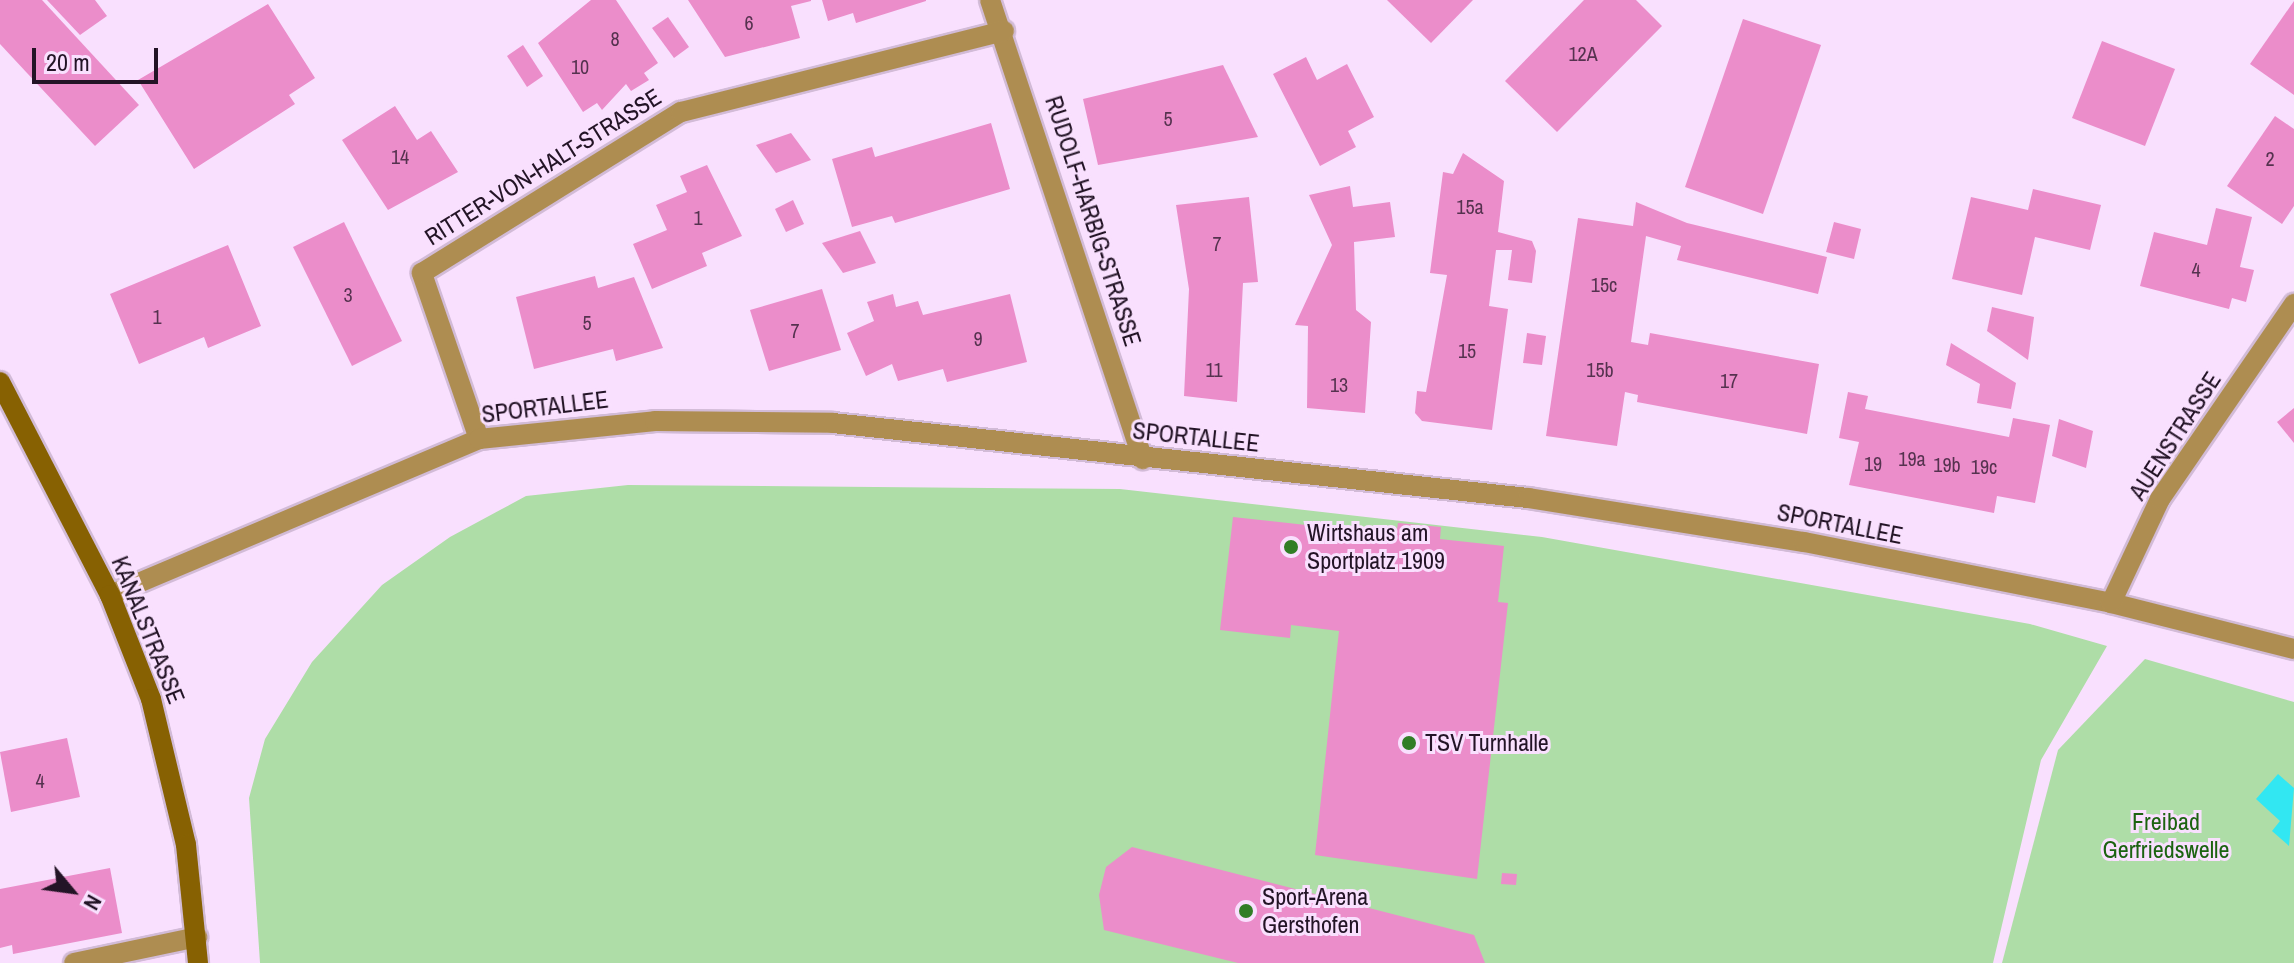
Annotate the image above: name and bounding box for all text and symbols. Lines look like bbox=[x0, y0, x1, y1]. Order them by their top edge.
house number: 6 bbox=[744, 10, 754, 34]
house number: 8 bbox=[610, 26, 620, 50]
scale bar bbox=[36, 32, 162, 82]
house number: 12A bbox=[1568, 41, 1598, 65]
text: 20 m bbox=[46, 46, 90, 78]
house number: 10 bbox=[571, 54, 589, 78]
street label: RITTER-VON-HALT-STRASSE bbox=[420, 82, 666, 252]
street label: RUDOLF-HARBIG-STRASSE bbox=[1039, 92, 1147, 350]
house number: 5 bbox=[1163, 106, 1173, 130]
house number: 14 bbox=[391, 144, 409, 168]
house number: 2 bbox=[2265, 146, 2275, 170]
house number: 15a bbox=[1456, 194, 1484, 218]
house number: 1 bbox=[693, 205, 703, 229]
house number: 7 bbox=[1212, 231, 1222, 255]
house number: 4 bbox=[2191, 257, 2201, 281]
house number: 15c bbox=[1591, 272, 1617, 296]
house number: 3 bbox=[343, 282, 353, 306]
house number: 1 bbox=[152, 304, 162, 328]
house number: 5 bbox=[582, 310, 592, 334]
house number: 7 bbox=[790, 318, 800, 342]
house number: 9 bbox=[973, 326, 983, 350]
house number: 15 bbox=[1458, 338, 1476, 362]
house number: 11 bbox=[1205, 357, 1223, 381]
house number: 15b bbox=[1586, 357, 1614, 381]
street label: AUENSTRASSE bbox=[2123, 367, 2227, 505]
house number: 17 bbox=[1720, 368, 1738, 392]
house number: 13 bbox=[1330, 372, 1348, 396]
street label: SPORTALLEE bbox=[480, 385, 610, 429]
street label: SPORTALLEE bbox=[1131, 416, 1261, 458]
house number: 19a bbox=[1898, 446, 1926, 470]
house number: 19 bbox=[1864, 451, 1882, 475]
house number: 19b bbox=[1933, 452, 1961, 476]
house number: 19c bbox=[1971, 454, 1997, 478]
street label: SPORTALLEE bbox=[1775, 498, 1905, 550]
place label: Wirtshaus am Sportplatz 1909 bbox=[1307, 519, 1445, 575]
marker: Wirtshaus am Sportplatz 1909 bbox=[1282, 538, 1300, 556]
street label: KANALSTRASSE bbox=[105, 552, 191, 708]
place label: TSV Turnhalle bbox=[1425, 729, 1549, 757]
marker: TSV Turnhalle bbox=[1400, 734, 1418, 752]
house number: 4 bbox=[35, 768, 45, 792]
park label: Freibad Gerfriedswelle bbox=[2103, 808, 2229, 864]
north arrow bbox=[32, 851, 112, 931]
place label: Sport-Arena Gersthofen bbox=[1262, 883, 1368, 939]
text: N bbox=[77, 890, 109, 916]
marker: Sport-Arena Gersthofen bbox=[1237, 902, 1255, 920]

